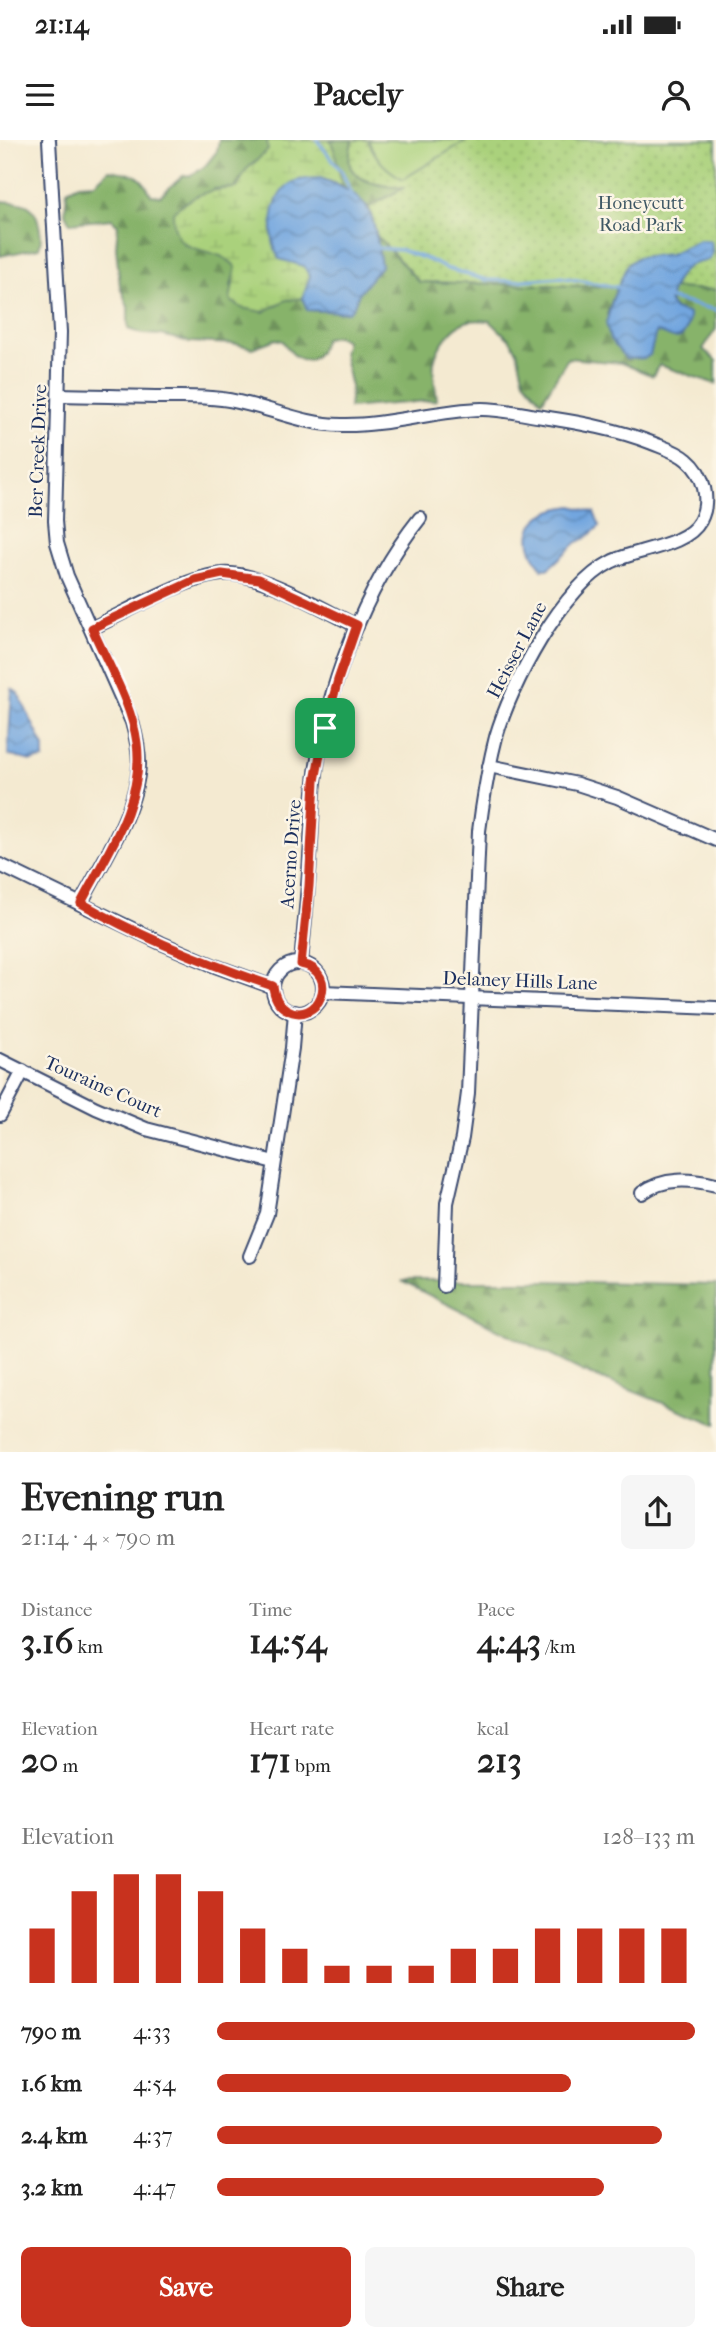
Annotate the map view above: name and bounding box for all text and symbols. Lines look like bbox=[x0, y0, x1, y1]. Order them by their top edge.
text: 21:14 bbox=[35, 9, 89, 40]
icon: menu bbox=[21, 76, 59, 114]
text: Pacely bbox=[314, 76, 402, 113]
icon: person bbox=[657, 76, 695, 114]
park label: Honeycutt Road Park bbox=[598, 192, 685, 236]
street label: Ber Creek Drive bbox=[25, 384, 51, 518]
street label: Heisser Lane bbox=[482, 598, 552, 702]
pin bbox=[295, 698, 355, 758]
icon: arrive bbox=[306, 709, 344, 747]
street label: Acerno Drive bbox=[276, 799, 306, 910]
street label: Delaney Hills Lane bbox=[442, 967, 598, 995]
street label: Touraine Court bbox=[41, 1051, 165, 1123]
text: Evening run bbox=[21, 1475, 224, 1520]
button: share bbox=[621, 1475, 695, 1549]
text: 21:14 · 4 × 790 m bbox=[21, 1524, 175, 1551]
text: Distance bbox=[21, 1599, 92, 1621]
text: Time bbox=[249, 1599, 292, 1621]
text: Pace bbox=[477, 1599, 515, 1621]
text: 3.16 bbox=[21, 1621, 73, 1662]
text: 14:54 bbox=[249, 1621, 326, 1662]
text: 4:43 bbox=[477, 1621, 541, 1662]
text: km bbox=[73, 1636, 103, 1658]
text: /km bbox=[541, 1636, 575, 1658]
text: Elevation bbox=[21, 1718, 98, 1740]
text: Heart rate bbox=[249, 1718, 334, 1740]
text: kcal bbox=[477, 1718, 509, 1740]
text: 20 bbox=[21, 1740, 58, 1781]
text: 171 bbox=[249, 1740, 291, 1781]
text: 213 bbox=[477, 1740, 522, 1781]
text: m bbox=[58, 1755, 78, 1777]
text: bpm bbox=[291, 1755, 331, 1777]
text: Elevation bbox=[21, 1823, 114, 1850]
text: 128–133 m bbox=[602, 1823, 695, 1850]
text: 790 m bbox=[21, 2018, 81, 2045]
text: 4:33 bbox=[133, 2018, 171, 2045]
text: 1.6 km bbox=[21, 2070, 82, 2097]
text: 4:54 bbox=[133, 2070, 176, 2097]
text: 2.4 km bbox=[21, 2122, 87, 2149]
text: 4:37 bbox=[133, 2122, 173, 2149]
text: 3.2 km bbox=[21, 2174, 83, 2201]
text: 4:47 bbox=[133, 2174, 176, 2201]
button: Save bbox=[21, 2247, 351, 2327]
button: Share bbox=[365, 2247, 695, 2327]

